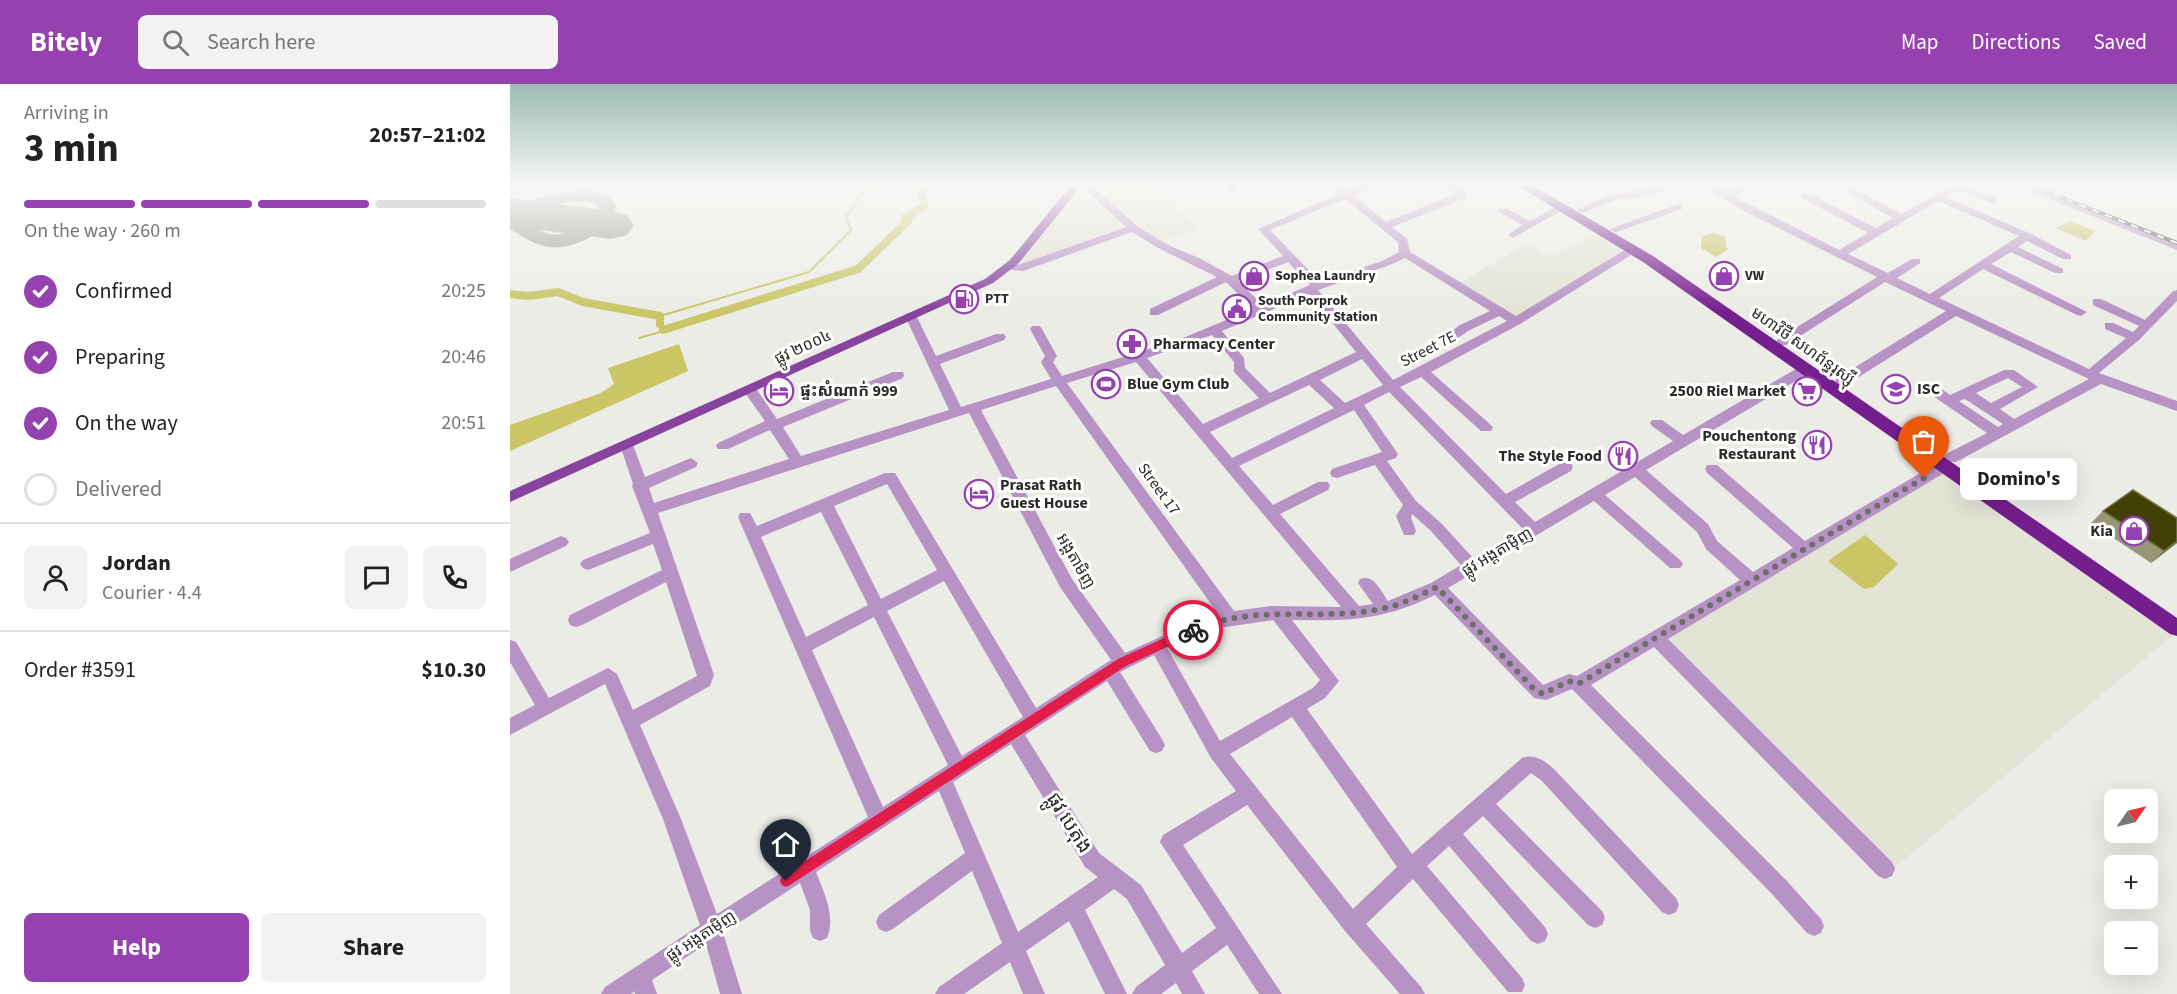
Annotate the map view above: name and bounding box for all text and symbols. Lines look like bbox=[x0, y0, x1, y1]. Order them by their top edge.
search box bbox=[138, 15, 558, 69]
text: Bitely bbox=[30, 22, 102, 62]
icon: search bbox=[159, 26, 192, 59]
text: Search here bbox=[207, 26, 315, 58]
text: Map bbox=[1901, 27, 1939, 57]
text: Directions bbox=[1972, 27, 2060, 57]
text: Saved bbox=[2093, 27, 2147, 57]
text: Arriving in bbox=[24, 99, 109, 127]
text: 20:57–21:02 bbox=[369, 119, 486, 151]
text: 3 min bbox=[24, 121, 119, 177]
text: On the way · 260 m bbox=[24, 217, 181, 245]
shop icon: Sophea Laundry bbox=[1238, 260, 1270, 292]
shop icon: VW bbox=[1708, 260, 1740, 292]
place label: Sophea Laundry bbox=[1275, 266, 1376, 286]
place label: VW bbox=[1744, 266, 1765, 286]
icon: check bbox=[24, 275, 57, 308]
text: Confirmed bbox=[75, 275, 172, 307]
text: 20:25 bbox=[441, 277, 486, 305]
fuel station icon: PTT bbox=[948, 283, 980, 315]
place label: PTT bbox=[985, 289, 1009, 309]
place label: South Porprok Community Station bbox=[1258, 291, 1378, 327]
public building icon: South Porprok Community Station bbox=[1221, 293, 1253, 325]
street label: មហាវិថី សហព័ន្ធរុស្ស៊ី bbox=[1745, 301, 1860, 393]
street label: ផ្លូវ ២០០៤ bbox=[771, 324, 836, 372]
street label: Street 7E bbox=[1396, 326, 1460, 372]
pharmacy icon: Pharmacy Center bbox=[1116, 328, 1148, 360]
place label: Pharmacy Center bbox=[1153, 333, 1276, 355]
icon: check bbox=[24, 341, 57, 374]
text: Preparing bbox=[75, 341, 165, 373]
text: 20:46 bbox=[441, 343, 486, 371]
sports icon: Blue Gym Club bbox=[1090, 368, 1122, 400]
place label: Blue Gym Club bbox=[1127, 373, 1229, 395]
school or university icon: ISC bbox=[1880, 373, 1912, 405]
hotel icon: ផ្ទះសំណាក់ 999 bbox=[763, 375, 795, 407]
supermarket icon: 2500 Riel Market bbox=[1791, 375, 1823, 407]
place label: ISC bbox=[1917, 378, 1940, 400]
place label: ផ្ទះសំណាក់ 999 bbox=[800, 379, 898, 402]
place label: 2500 Riel Market bbox=[1669, 380, 1786, 402]
icon: check bbox=[24, 407, 57, 440]
text: On the way bbox=[75, 407, 178, 439]
text: 20:51 bbox=[441, 409, 486, 437]
pin bbox=[1898, 416, 1949, 478]
place label: Pouchentong Restaurant bbox=[1702, 425, 1796, 465]
icon: bag bbox=[1907, 425, 1940, 458]
restaurant icon: Pouchentong Restaurant bbox=[1801, 429, 1833, 461]
restaurant icon: The Style Food bbox=[1607, 440, 1639, 472]
place label: The Style Food bbox=[1498, 445, 1602, 467]
callout: Domino's bbox=[1960, 457, 2077, 499]
street label: Street 17 bbox=[1133, 459, 1185, 519]
text: Domino's bbox=[1977, 465, 2060, 493]
text: Delivered bbox=[75, 473, 162, 505]
place label: Prasat Rath Guest House bbox=[1000, 474, 1088, 514]
hotel icon: Prasat Rath Guest House bbox=[963, 478, 995, 510]
shop icon: Kia bbox=[2118, 515, 2150, 547]
place label: Kia bbox=[2090, 520, 2113, 542]
street label: ផ្លូវ អង្តតាម៉ិញ bbox=[1457, 522, 1538, 584]
street label: អង្គតាមិញ bbox=[1051, 529, 1101, 593]
button: person bbox=[24, 546, 87, 609]
button: chat bbox=[345, 546, 408, 609]
button: phone bbox=[423, 546, 486, 609]
text: Jordan bbox=[102, 547, 171, 579]
text: Courier · 4.4 bbox=[102, 579, 202, 607]
courier bbox=[1163, 600, 1223, 660]
icon: bike bbox=[1177, 614, 1210, 647]
text: Order #3591 bbox=[24, 654, 136, 686]
text: $10.30 bbox=[421, 654, 486, 686]
street label: ផ្លូវ បេតុង bbox=[1036, 787, 1099, 861]
north arrow bbox=[2104, 789, 2158, 843]
map controls bbox=[2104, 789, 2158, 975]
pin bbox=[760, 819, 811, 881]
icon: home bbox=[769, 828, 802, 861]
button: + bbox=[2104, 855, 2158, 909]
street label: ផ្លូវ អង្តតាម៉ិញ bbox=[662, 905, 742, 969]
button: Help bbox=[24, 913, 249, 982]
button: Share bbox=[261, 913, 486, 982]
button: − bbox=[2104, 921, 2158, 975]

